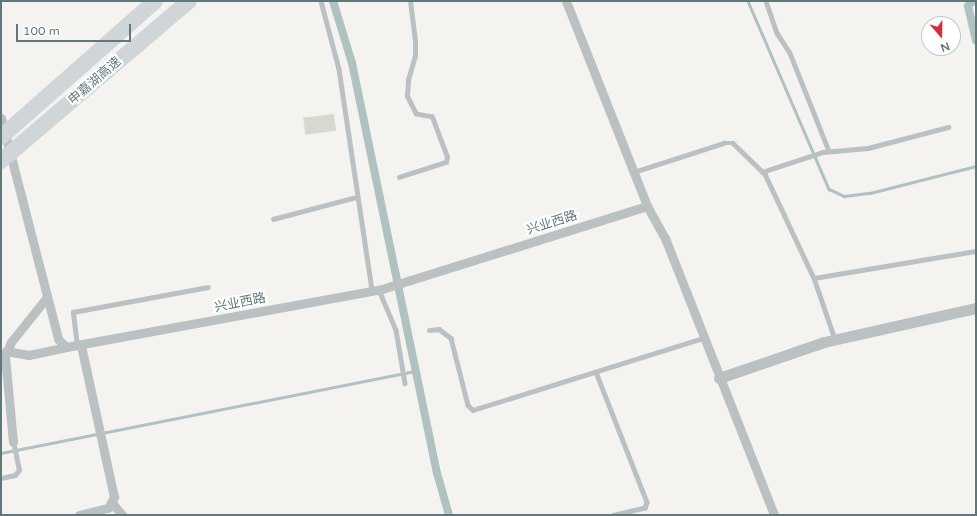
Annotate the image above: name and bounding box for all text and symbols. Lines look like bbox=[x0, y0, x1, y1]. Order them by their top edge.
scale bar bbox=[18, 16, 133, 42]
north arrow bbox=[921, 16, 961, 56]
text: 100 m bbox=[23, 24, 60, 38]
text: N bbox=[939, 39, 951, 54]
street label: 申嘉湖高速 bbox=[65, 54, 125, 108]
street label: 兴业西路 bbox=[525, 208, 579, 238]
street label: 兴业西路 bbox=[213, 290, 267, 316]

